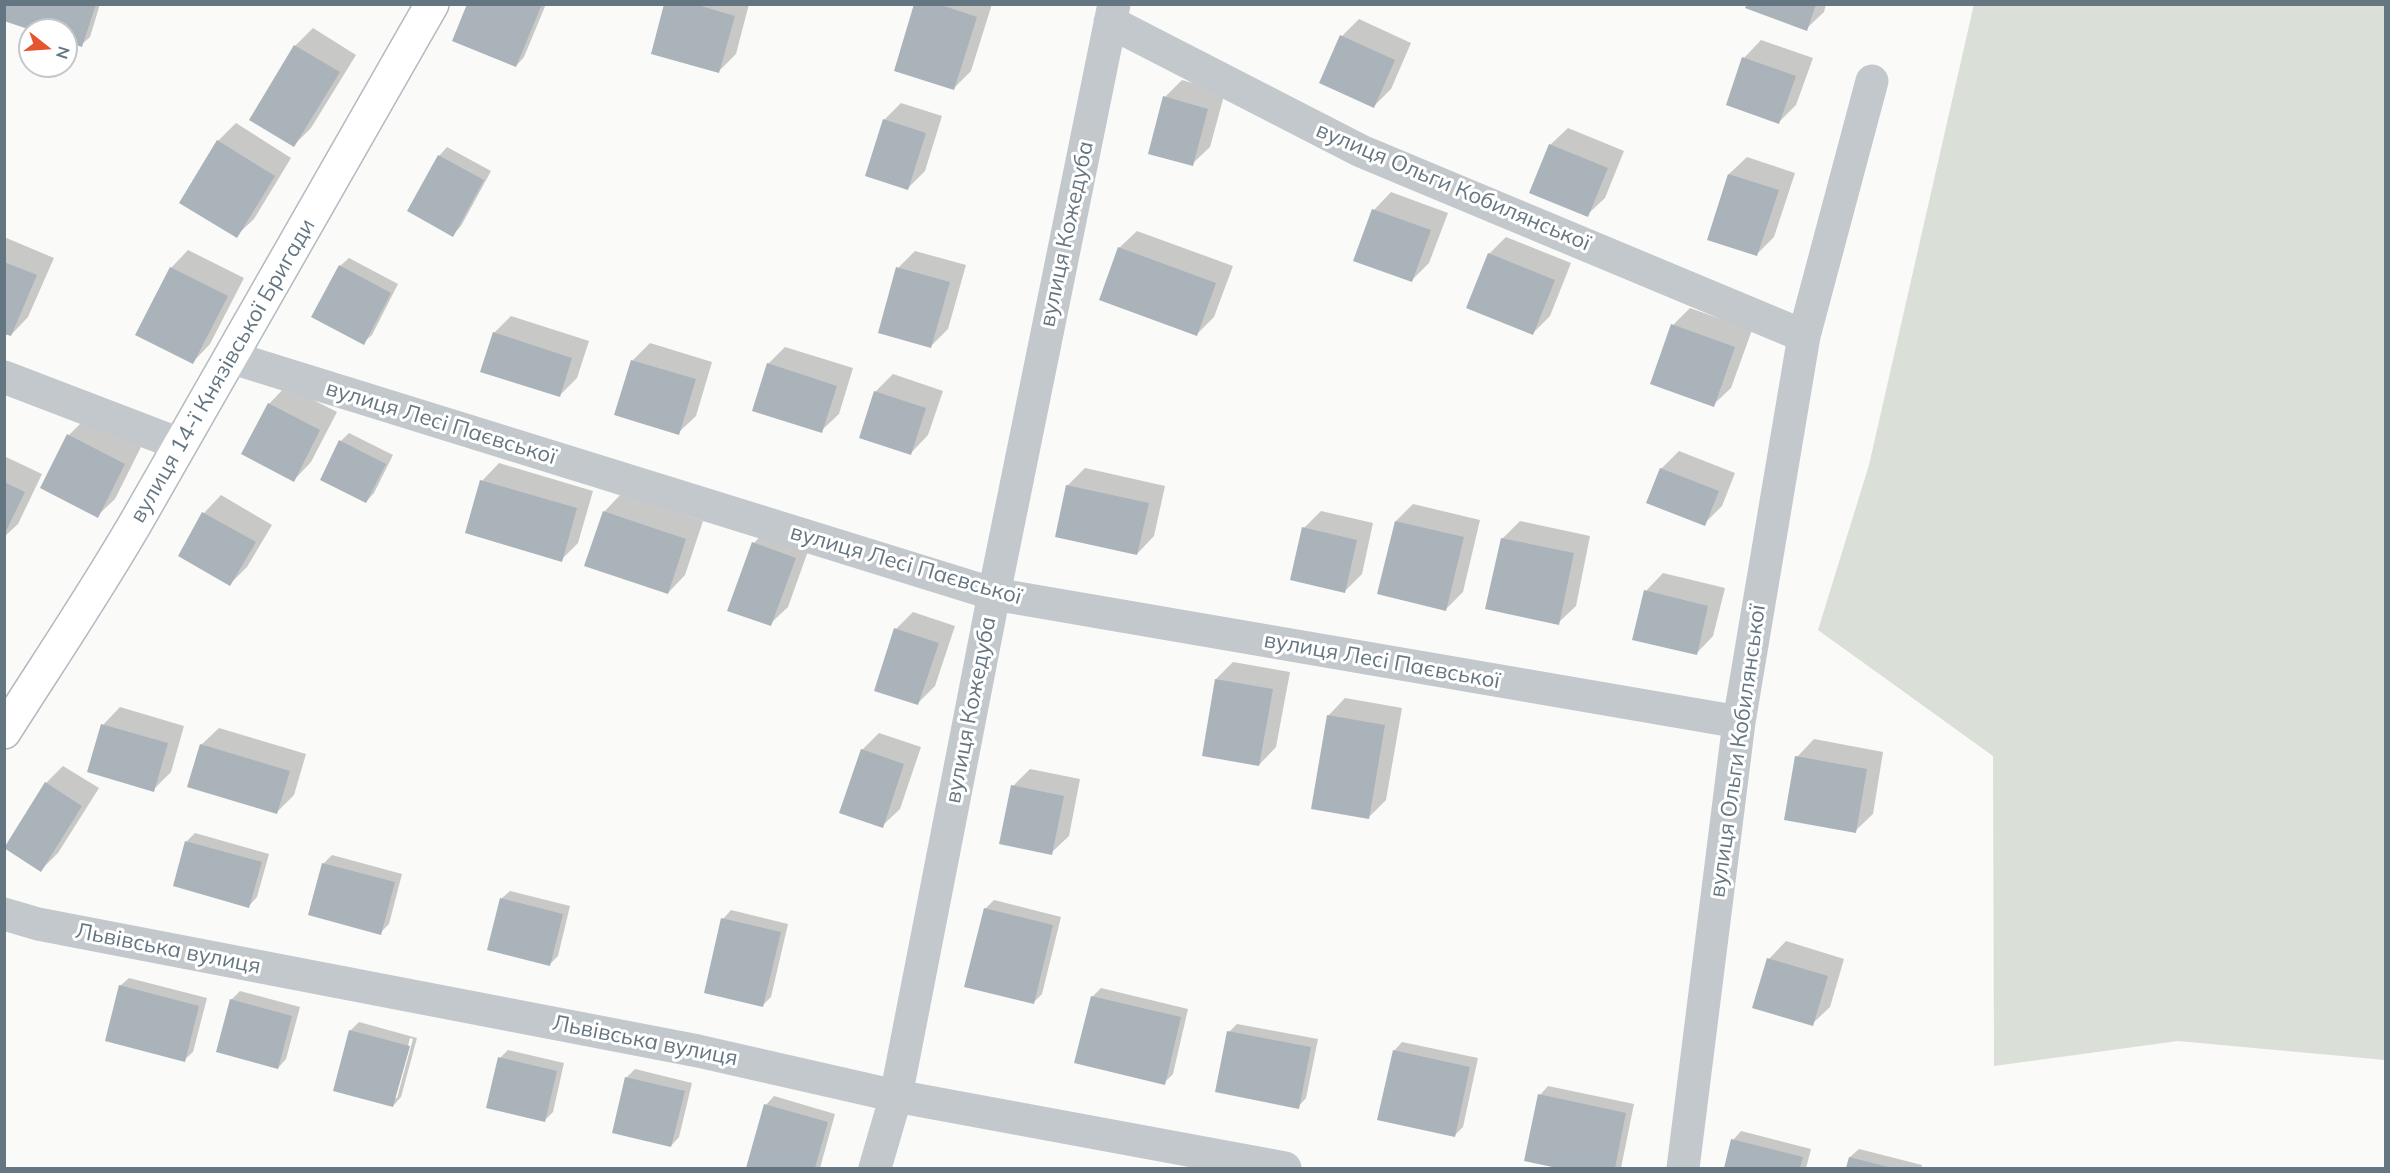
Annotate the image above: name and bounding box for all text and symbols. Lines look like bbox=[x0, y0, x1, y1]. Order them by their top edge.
north arrow bbox=[18, 18, 78, 78]
text: N bbox=[52, 44, 75, 61]
street label: вулиця Ольги Кобилянської bbox=[1312, 117, 1594, 257]
street label: вулиця Кожедуба bbox=[1034, 139, 1100, 329]
street label: вулиця 14-ї Князівської Бригади bbox=[125, 214, 321, 528]
street label: вулиця Лесі Паєвської bbox=[323, 375, 559, 471]
street label: вулиця Лесі Паєвської bbox=[787, 519, 1025, 611]
street label: вулиця Ольги Кобилянської bbox=[1704, 603, 1772, 899]
street label: вулиця Кожедуба bbox=[940, 615, 1002, 805]
street label: вулиця Лесі Паєвської bbox=[1262, 627, 1502, 695]
street label: Львівська вулиця bbox=[73, 918, 263, 980]
street label: Львівська вулиця bbox=[550, 1010, 740, 1072]

